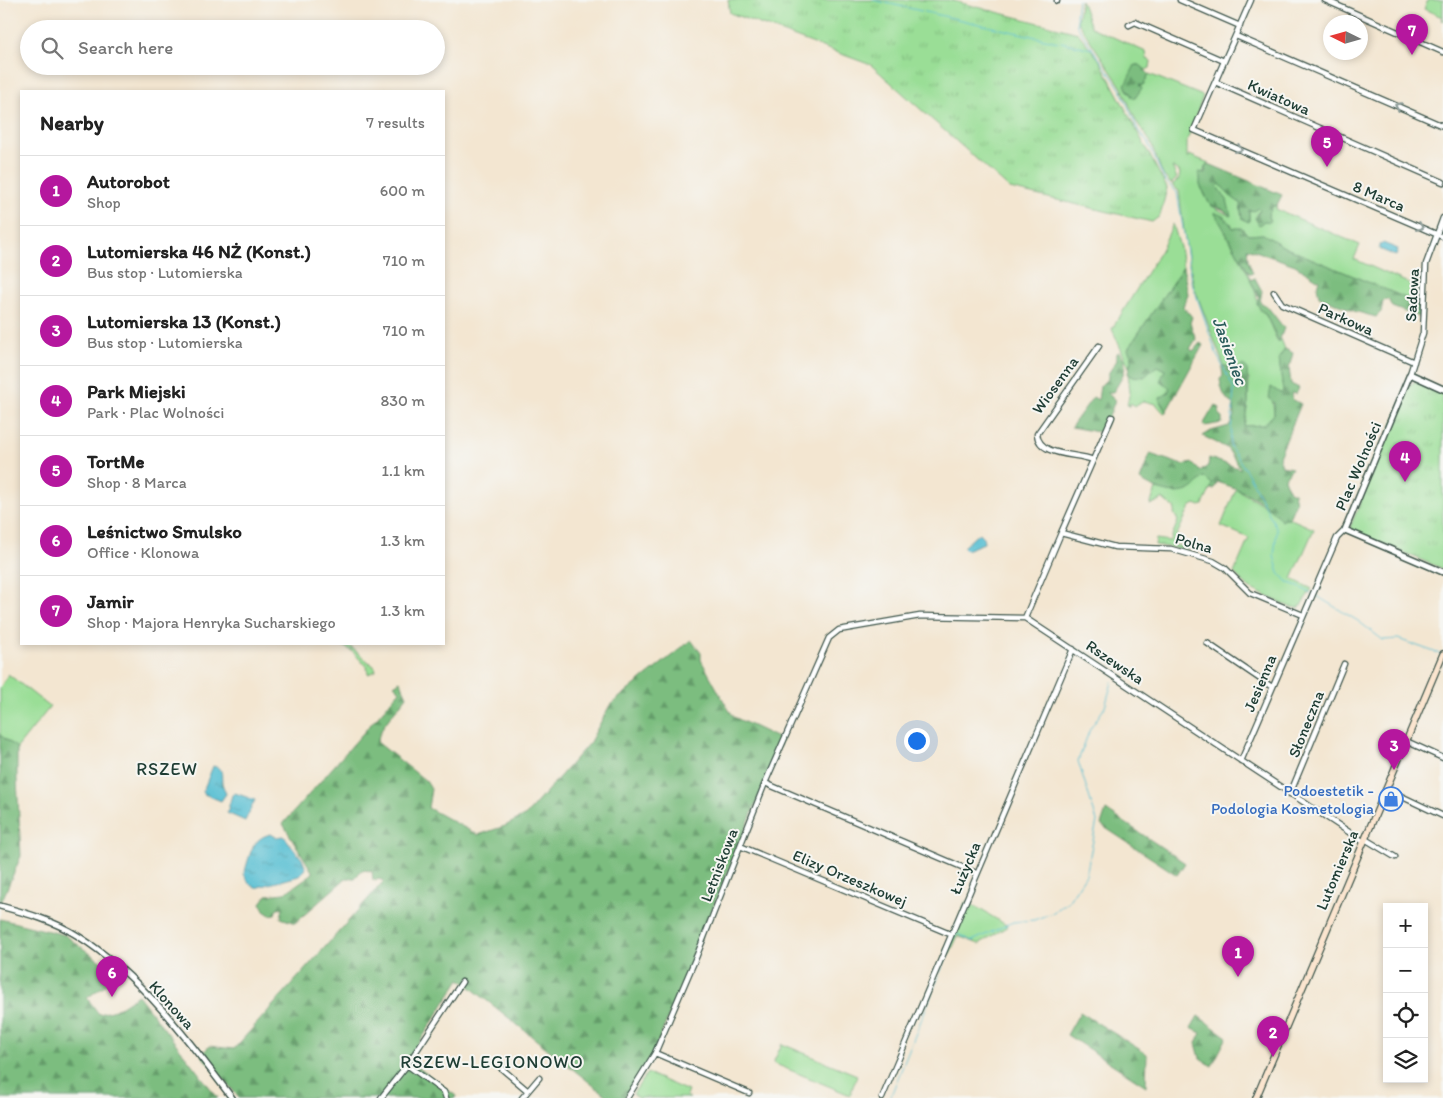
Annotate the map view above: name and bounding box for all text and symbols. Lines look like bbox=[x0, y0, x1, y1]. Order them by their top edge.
pin: 7 bbox=[1396, 14, 1428, 55]
north arrow bbox=[1323, 15, 1368, 60]
search box bbox=[20, 20, 445, 75]
icon: search bbox=[38, 34, 66, 62]
text: Search here bbox=[78, 36, 173, 59]
street label: Kwiatowa bbox=[1245, 75, 1314, 119]
one-way arrow bbox=[1394, 102, 1403, 113]
text: Nearby bbox=[40, 110, 104, 135]
text: 7 results bbox=[366, 113, 425, 132]
pin: 5 bbox=[1311, 126, 1343, 167]
one-way arrow bbox=[1234, 143, 1243, 154]
text: Autorobot bbox=[87, 170, 170, 193]
street label: 8 Marca bbox=[1350, 177, 1408, 215]
text: 1 bbox=[52, 181, 60, 200]
text: 600 m bbox=[380, 181, 425, 200]
text: Shop bbox=[87, 193, 121, 212]
one-way arrow bbox=[1415, 221, 1424, 232]
text: Lutomierska 46 NŻ (Konst.) bbox=[87, 240, 311, 263]
text: 2 bbox=[52, 251, 60, 270]
text: 710 m bbox=[383, 251, 425, 270]
text: Bus stop · Lutomierska bbox=[87, 263, 243, 282]
street label: Sadowa bbox=[1401, 267, 1423, 322]
street label: Parkowa bbox=[1315, 298, 1377, 340]
text: Lutomierska 13 (Konst.) bbox=[87, 310, 281, 333]
water label: Jasieniec bbox=[1208, 314, 1253, 389]
text: 3 bbox=[52, 321, 60, 340]
text: 710 m bbox=[383, 321, 425, 340]
text: Bus stop · Lutomierska bbox=[87, 333, 243, 352]
street label: Wiosenna bbox=[1028, 352, 1083, 418]
text: Park Miejski bbox=[87, 380, 186, 403]
text: 4 bbox=[51, 391, 61, 410]
text: 830 m bbox=[381, 391, 425, 410]
text: Park · Plac Wolności bbox=[87, 403, 224, 422]
street label: Plac Wolności bbox=[1331, 419, 1385, 513]
pin: 4 bbox=[1389, 441, 1421, 482]
text: TortMe bbox=[87, 450, 145, 473]
text: 5 bbox=[52, 461, 60, 480]
text: 1.1 km bbox=[381, 461, 425, 480]
text: Shop · 8 Marca bbox=[87, 473, 187, 492]
text: Leśnictwo Smulsko bbox=[87, 520, 242, 543]
street label: Polna bbox=[1173, 529, 1215, 557]
text: 6 bbox=[52, 531, 60, 550]
text: 1.3 km bbox=[380, 531, 425, 550]
text: Office · Klonowa bbox=[87, 543, 199, 562]
text: Jamir bbox=[87, 590, 134, 613]
text: 7 bbox=[52, 601, 60, 620]
text: 1.3 km bbox=[380, 601, 425, 620]
text: Shop · Majora Henryka Sucharskiego bbox=[87, 613, 336, 632]
street label: Rszewska bbox=[1082, 636, 1148, 688]
street label: Jesienna bbox=[1239, 651, 1281, 714]
street label: Słoneczna bbox=[1284, 687, 1328, 760]
your location bbox=[904, 728, 930, 754]
pin: 3 bbox=[1378, 729, 1410, 770]
district label: RSZEW bbox=[136, 758, 198, 780]
place label: Podoestetik - Podologia Kosmetologia bbox=[1211, 781, 1374, 818]
shop icon: Podoestetik - Podologia Kosmetologia bbox=[1378, 786, 1404, 812]
street label: Letniskowa bbox=[696, 825, 742, 904]
street label: Lutomierska bbox=[1312, 827, 1362, 913]
street label: Łużycka bbox=[945, 839, 985, 897]
street label: Elizy Orzeszkowej bbox=[790, 845, 910, 911]
map controls bbox=[1383, 903, 1428, 1083]
button: + bbox=[1383, 903, 1428, 948]
pin: 1 bbox=[1222, 936, 1254, 977]
button: − bbox=[1383, 948, 1428, 993]
pin: 6 bbox=[96, 956, 128, 997]
street label: Klonowa bbox=[145, 977, 199, 1034]
button: locate bbox=[1383, 993, 1428, 1038]
pin: 2 bbox=[1257, 1016, 1289, 1057]
button: layers bbox=[1383, 1038, 1428, 1083]
district label: RSZEW-LEGIONOWO bbox=[400, 1051, 584, 1073]

